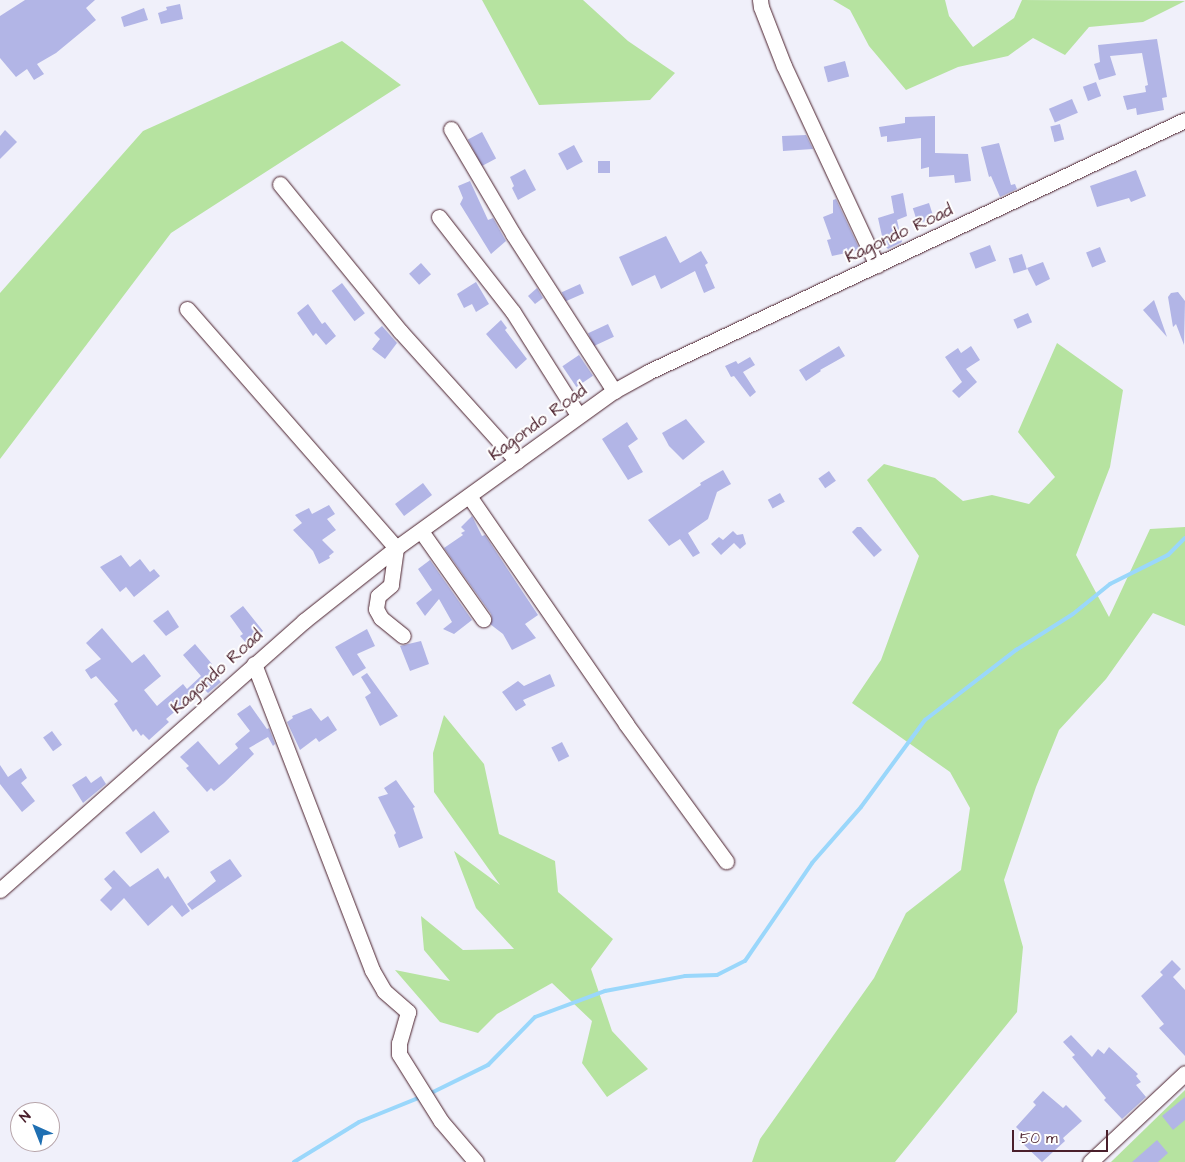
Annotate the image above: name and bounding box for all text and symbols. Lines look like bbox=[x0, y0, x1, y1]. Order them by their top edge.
street label: Kagondo Road bbox=[842, 200, 956, 268]
street label: Kagondo Road bbox=[485, 380, 591, 466]
street label: Kagondo Road bbox=[167, 625, 267, 719]
north arrow bbox=[10, 1102, 60, 1152]
text: N bbox=[15, 1107, 35, 1127]
scale bar bbox=[1015, 1120, 1111, 1152]
text: 50 m bbox=[1020, 1128, 1058, 1149]

